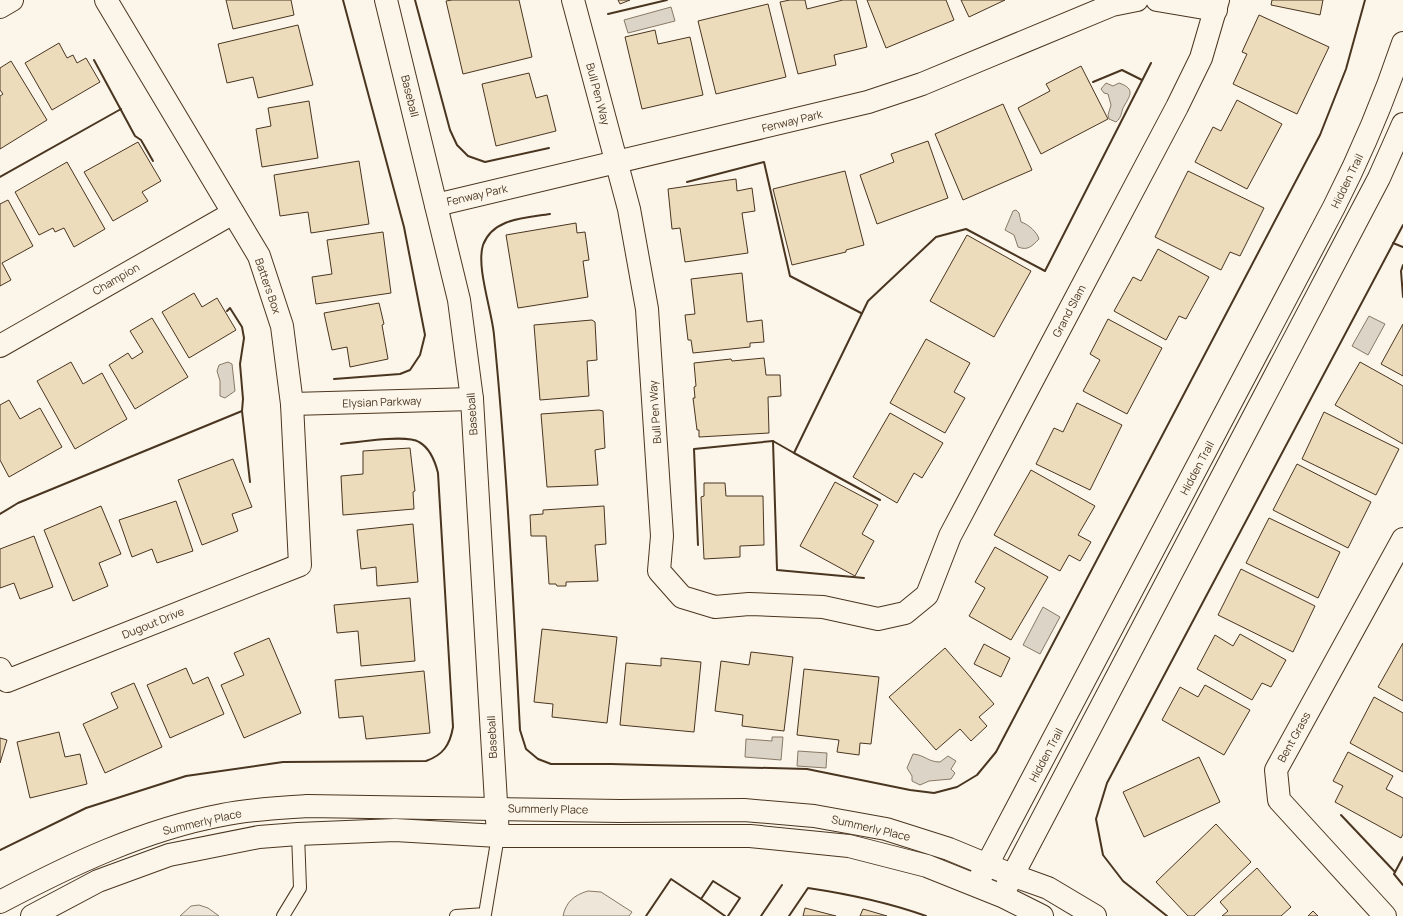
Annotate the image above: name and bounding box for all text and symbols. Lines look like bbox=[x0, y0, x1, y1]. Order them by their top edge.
street label: Bull Pen Way bbox=[583, 61, 614, 127]
street label: Baseball bbox=[398, 73, 423, 118]
street label: Fenway Park bbox=[760, 106, 824, 135]
street label: Hidden Trail bbox=[1327, 151, 1366, 211]
street label: Fenway Park bbox=[445, 180, 509, 209]
street label: Batters Box bbox=[252, 256, 285, 316]
street label: Champion bbox=[89, 259, 142, 298]
street label: Grand Slam bbox=[1048, 282, 1089, 340]
street label: Bull Pen Way bbox=[645, 380, 664, 444]
street label: Baseball bbox=[463, 392, 480, 436]
street label: Elysian Parkway bbox=[342, 393, 422, 410]
street label: Hidden Trail bbox=[1176, 438, 1217, 497]
street label: Dugout Drive bbox=[119, 603, 187, 642]
street label: Bent Grass bbox=[1274, 709, 1314, 765]
street label: Baseball bbox=[483, 715, 500, 759]
street label: Hidden Trail bbox=[1025, 725, 1066, 784]
street label: Summerly Place bbox=[508, 800, 589, 817]
street label: Summerly Place bbox=[161, 805, 243, 838]
street label: Summerly Place bbox=[830, 811, 913, 844]

